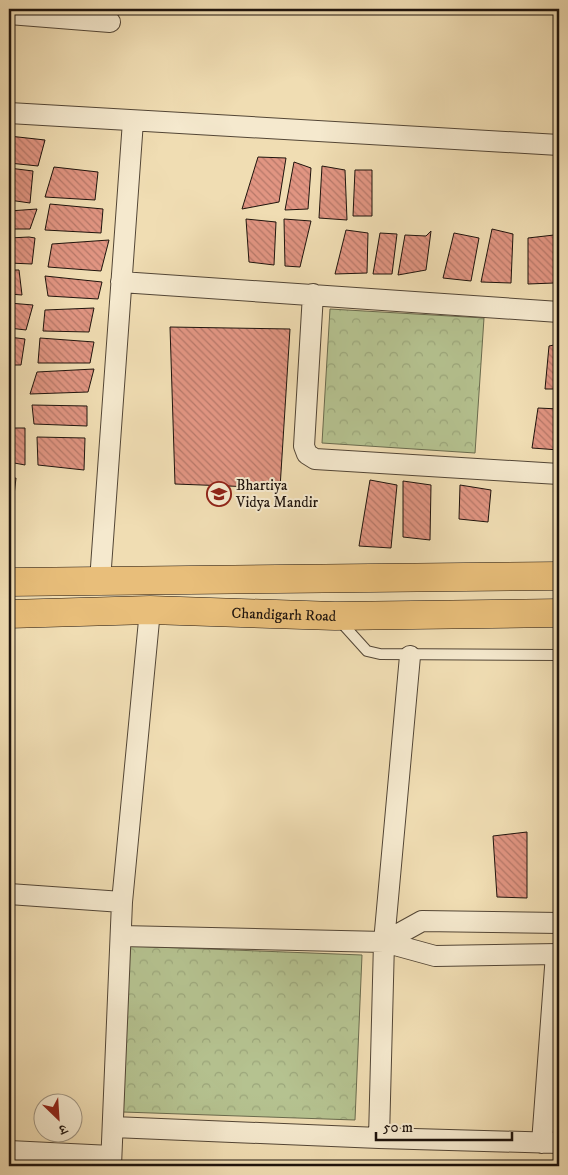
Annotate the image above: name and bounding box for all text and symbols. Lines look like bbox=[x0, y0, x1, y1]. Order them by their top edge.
place label: Bhartiya Vidya Mandir bbox=[235, 476, 319, 512]
school or university icon: Bhartiya Vidya Mandir bbox=[206, 481, 232, 507]
street label: Chandigarh Road bbox=[231, 603, 337, 626]
north arrow bbox=[32, 1092, 82, 1142]
scale bar bbox=[376, 1110, 512, 1142]
text: 50 m bbox=[383, 1118, 413, 1137]
text: उ bbox=[55, 1119, 71, 1139]

